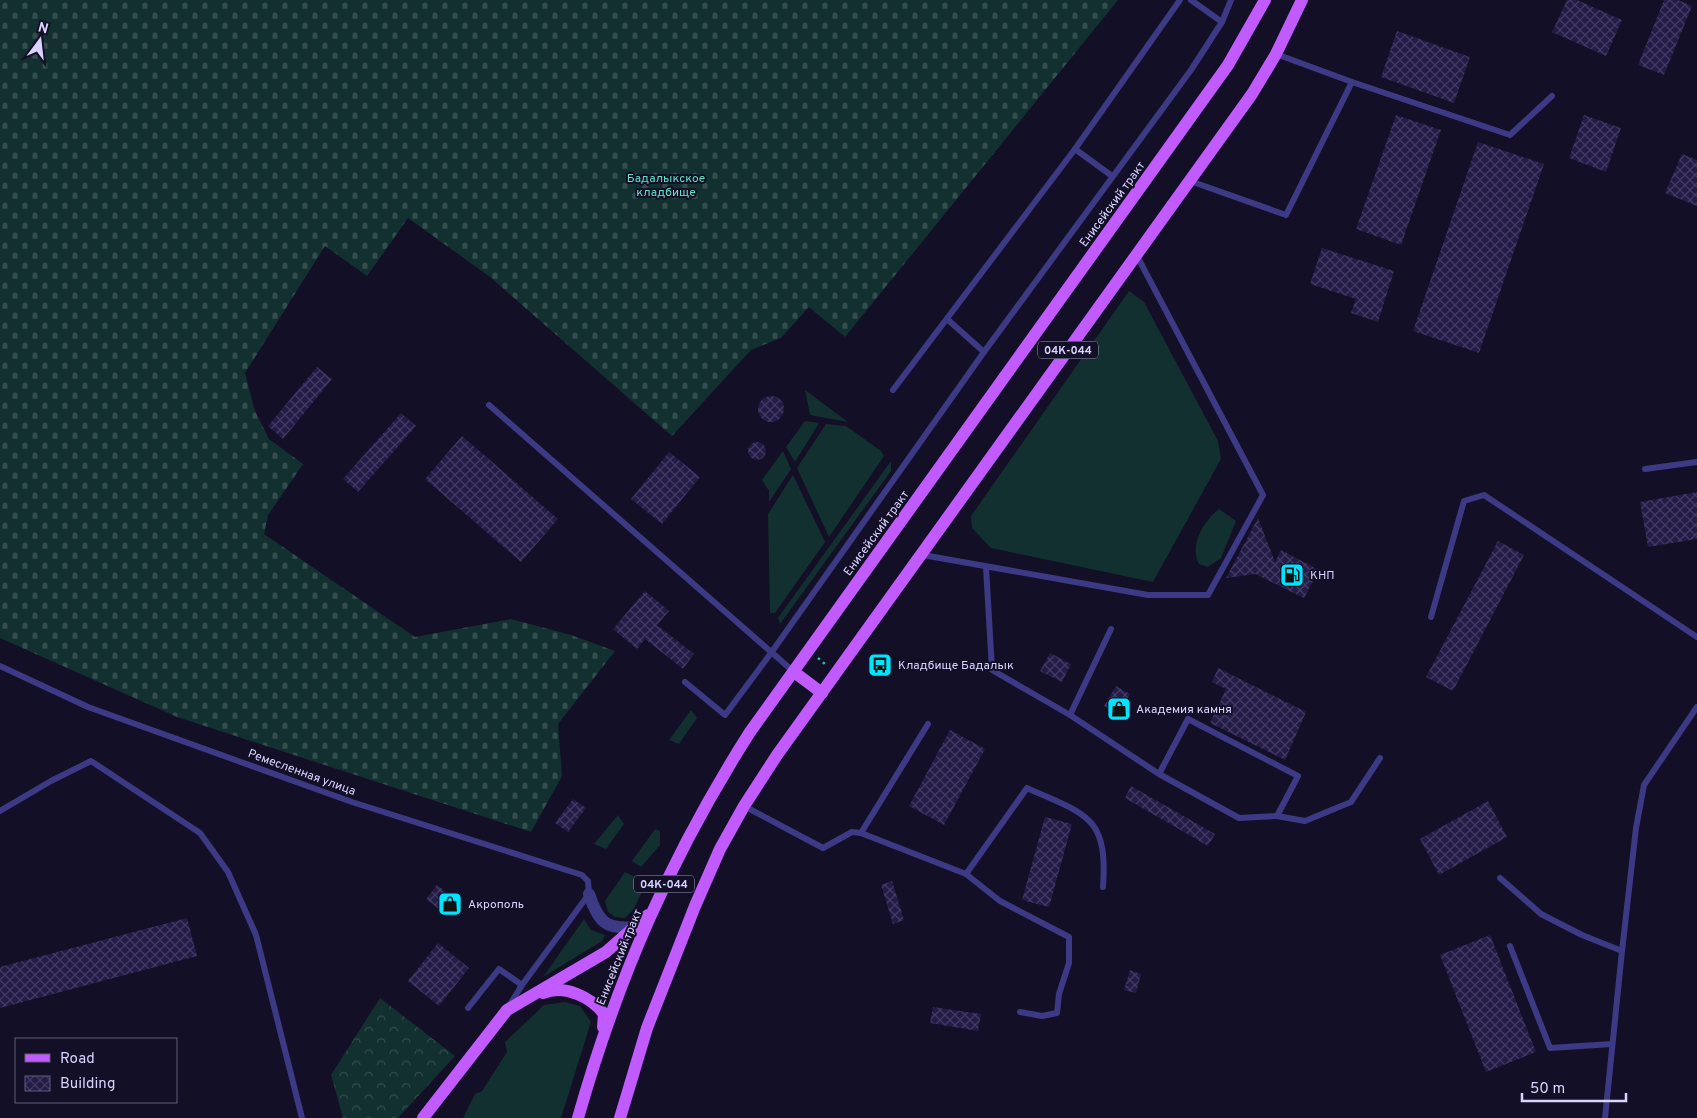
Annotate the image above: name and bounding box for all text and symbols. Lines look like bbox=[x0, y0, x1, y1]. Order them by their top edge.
north arrow bbox=[15, 15, 65, 65]
text: N bbox=[36, 19, 50, 38]
street label: Енисейский тракт bbox=[1076, 158, 1150, 251]
park label: Бадалыкское кладбище bbox=[627, 171, 705, 201]
road number: 04К-044 bbox=[1038, 342, 1098, 358]
street label: Енисейский тракт bbox=[840, 487, 914, 580]
fuel station icon: КНП bbox=[1279, 562, 1305, 588]
place label: КНП bbox=[1310, 568, 1335, 584]
bus stop icon: Кладбище Бадалык bbox=[867, 652, 893, 678]
place label: Кладбище Бадалык bbox=[898, 658, 1014, 674]
shop icon: Академия камня bbox=[1106, 696, 1132, 722]
place label: Академия камня bbox=[1136, 702, 1232, 718]
street label: Ремесленная улица bbox=[246, 746, 358, 800]
road number: 04К-044 bbox=[634, 876, 694, 892]
shop icon: Акрополь bbox=[437, 891, 463, 917]
place label: Акрополь bbox=[468, 897, 524, 913]
street label: Енисейский тракт bbox=[593, 907, 647, 1008]
legend bbox=[15, 1038, 178, 1103]
text: Road bbox=[60, 1050, 95, 1069]
scale bar bbox=[1522, 1070, 1626, 1102]
text: Building bbox=[60, 1075, 115, 1094]
text: 50 m bbox=[1530, 1080, 1565, 1099]

